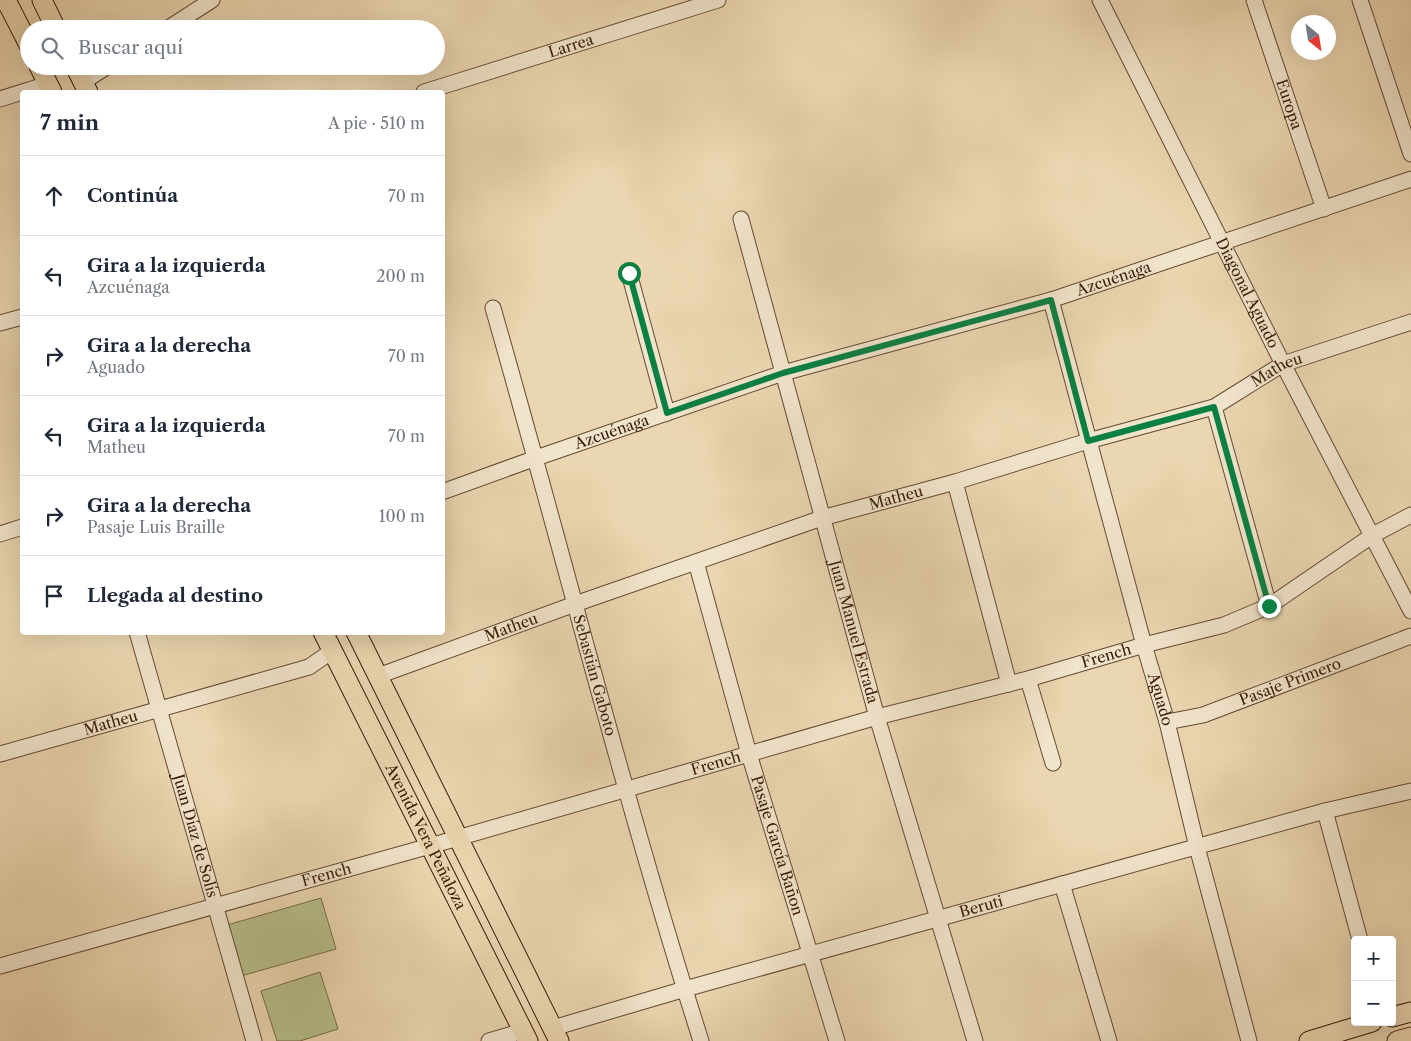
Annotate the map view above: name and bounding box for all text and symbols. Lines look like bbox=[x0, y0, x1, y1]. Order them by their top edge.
north arrow bbox=[1291, 15, 1336, 60]
search box bbox=[20, 20, 445, 75]
street label: Larrea bbox=[546, 29, 596, 62]
icon: search bbox=[38, 34, 66, 62]
text: Buscar aquí bbox=[78, 36, 183, 59]
street label: Europa bbox=[1272, 76, 1307, 132]
text: 7 min bbox=[40, 110, 99, 135]
text: A pie · 510 m bbox=[328, 113, 425, 133]
icon: ahead bbox=[40, 182, 68, 210]
text: Continúa bbox=[87, 184, 178, 207]
text: 70 m bbox=[388, 186, 425, 206]
street label: Diagonal Aguado bbox=[1212, 234, 1284, 351]
text: Gira a la izquierda bbox=[87, 254, 266, 277]
street label: Azcuénaga bbox=[1073, 257, 1153, 300]
icon: left bbox=[40, 262, 68, 290]
route start bbox=[618, 262, 641, 285]
text: 200 m bbox=[376, 266, 425, 286]
text: Azcuénaga bbox=[87, 277, 170, 297]
text: Gira a la derecha bbox=[87, 334, 251, 357]
icon: right bbox=[40, 342, 68, 370]
text: 70 m bbox=[388, 346, 425, 366]
street label: Matheu bbox=[1247, 348, 1304, 391]
text: Aguado bbox=[87, 357, 145, 377]
street label: Azcuénaga bbox=[571, 410, 651, 453]
text: Gira a la izquierda bbox=[87, 414, 266, 437]
icon: left bbox=[40, 422, 68, 450]
text: 70 m bbox=[388, 426, 425, 446]
text: Matheu bbox=[87, 437, 146, 457]
street label: Matheu bbox=[867, 481, 925, 514]
text: Gira a la derecha bbox=[87, 494, 251, 517]
icon: right bbox=[40, 502, 68, 530]
text: 100 m bbox=[379, 506, 425, 526]
text: Pasaje Luis Braille bbox=[87, 517, 225, 537]
street label: Juan Manuel Estrada bbox=[825, 556, 883, 705]
icon: arrive bbox=[40, 582, 68, 610]
text: Llegada al destino bbox=[87, 584, 263, 607]
route end bbox=[1258, 595, 1281, 618]
street label: Matheu bbox=[482, 608, 540, 645]
street label: Sebastián Gaboto bbox=[569, 612, 621, 738]
street label: French bbox=[1079, 639, 1134, 672]
street label: Pasaje Primero bbox=[1237, 653, 1344, 709]
street label: Aguado bbox=[1144, 669, 1178, 728]
street label: Matheu bbox=[81, 706, 140, 739]
street label: French bbox=[689, 747, 743, 779]
street label: Avenida Vera Peñaloza bbox=[381, 759, 471, 913]
street label: Juan Díaz de Solís bbox=[169, 770, 222, 900]
street label: Pasaje García Bañon bbox=[747, 773, 808, 918]
street label: French bbox=[299, 858, 354, 890]
street label: Beruti bbox=[957, 891, 1005, 921]
map controls bbox=[1351, 936, 1396, 1026]
button: + bbox=[1351, 936, 1396, 981]
button: − bbox=[1351, 981, 1396, 1026]

